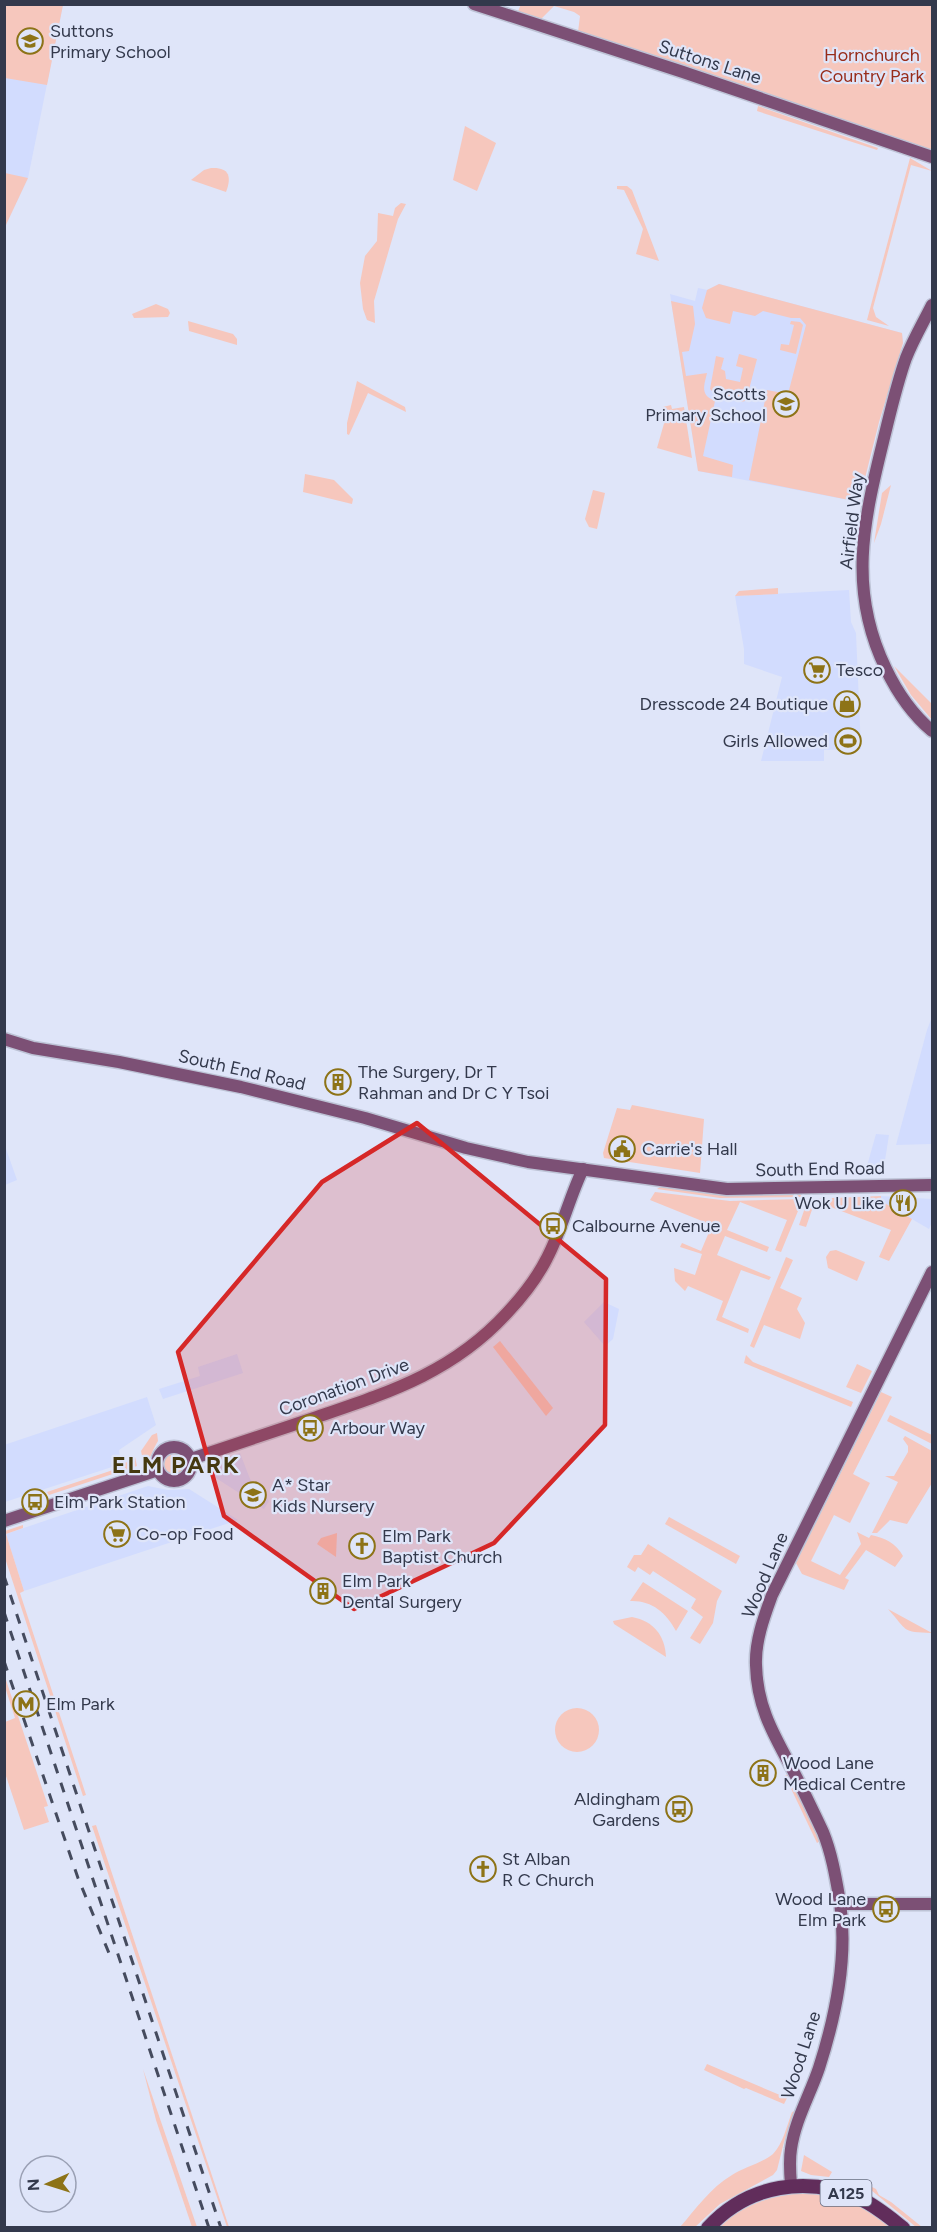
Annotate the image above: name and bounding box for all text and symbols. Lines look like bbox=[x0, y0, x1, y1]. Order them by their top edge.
place label: Suttons Primary School bbox=[50, 20, 171, 63]
school or university icon: Suttons Primary School bbox=[15, 26, 45, 56]
street label: Suttons Lane bbox=[656, 35, 764, 89]
park label: Hornchurch Country Park bbox=[820, 44, 925, 87]
place label: Scotts Primary School bbox=[645, 383, 766, 426]
school or university icon: Scotts Primary School bbox=[771, 389, 801, 419]
street label: Airfield Way bbox=[835, 471, 869, 571]
supermarket icon: Tesco bbox=[802, 655, 832, 685]
place label: Tesco bbox=[836, 659, 883, 681]
shop icon: Dresscode 24 Boutique bbox=[832, 689, 862, 719]
place label: Dresscode 24 Boutique bbox=[640, 693, 828, 715]
sports icon: Girls Allowed bbox=[833, 726, 863, 756]
place label: Girls Allowed bbox=[723, 730, 828, 752]
street label: South End Road bbox=[176, 1045, 308, 1095]
place label: The Surgery, Dr T Rahman and Dr C Y Tsoi bbox=[358, 1061, 549, 1104]
building icon: The Surgery, Dr T Rahman and Dr C Y Tsoi bbox=[323, 1067, 353, 1097]
public building icon: Carrie's Hall bbox=[607, 1134, 637, 1164]
place label: Carrie's Hall bbox=[642, 1138, 737, 1160]
street label: South End Road bbox=[755, 1157, 885, 1181]
restaurant icon: Wok U Like bbox=[888, 1188, 918, 1218]
place label: Wok U Like bbox=[795, 1192, 884, 1214]
bus stop icon: Calbourne Avenue bbox=[538, 1211, 568, 1241]
place label: Calbourne Avenue bbox=[572, 1215, 721, 1237]
street label: Coronation Drive bbox=[276, 1353, 412, 1421]
bus stop icon: Arbour Way bbox=[295, 1413, 325, 1443]
place label: Arbour Way bbox=[330, 1417, 425, 1439]
district label: ELM PARK bbox=[112, 1450, 240, 1479]
place label: A* Star Kids Nursery bbox=[272, 1474, 375, 1517]
school or university icon: A* Star Kids Nursery bbox=[238, 1480, 268, 1510]
bus stop icon: Elm Park Station bbox=[20, 1487, 50, 1517]
place label: Elm Park Station bbox=[54, 1491, 186, 1513]
supermarket icon: Co-op Food bbox=[102, 1519, 132, 1549]
place label: Co-op Food bbox=[136, 1523, 234, 1545]
place label: Elm Park Baptist Church bbox=[382, 1525, 502, 1568]
street label: Wood Lane bbox=[737, 1529, 793, 1621]
church icon: Elm Park Baptist Church bbox=[347, 1531, 377, 1561]
place label: Elm Park Dental Surgery bbox=[342, 1570, 462, 1613]
building icon: Elm Park Dental Surgery bbox=[308, 1576, 338, 1606]
metro station icon: Elm Park bbox=[11, 1689, 41, 1719]
place label: Elm Park bbox=[46, 1693, 115, 1715]
place label: Wood Lane Medical Centre bbox=[783, 1752, 906, 1795]
building icon: Wood Lane Medical Centre bbox=[748, 1758, 778, 1788]
place label: Aldingham Gardens bbox=[574, 1788, 660, 1831]
bus stop icon: Aldingham Gardens bbox=[664, 1794, 694, 1824]
place label: St Alban R C Church bbox=[502, 1848, 594, 1891]
church icon: St Alban R C Church bbox=[468, 1854, 498, 1884]
place label: Wood Lane Elm Park bbox=[775, 1888, 866, 1931]
bus stop icon: Wood Lane Elm Park bbox=[871, 1894, 901, 1924]
street label: Wood Lane bbox=[777, 2008, 826, 2102]
north arrow bbox=[18, 2154, 78, 2214]
text: N bbox=[24, 2178, 43, 2191]
road number: A125 bbox=[820, 2180, 872, 2206]

